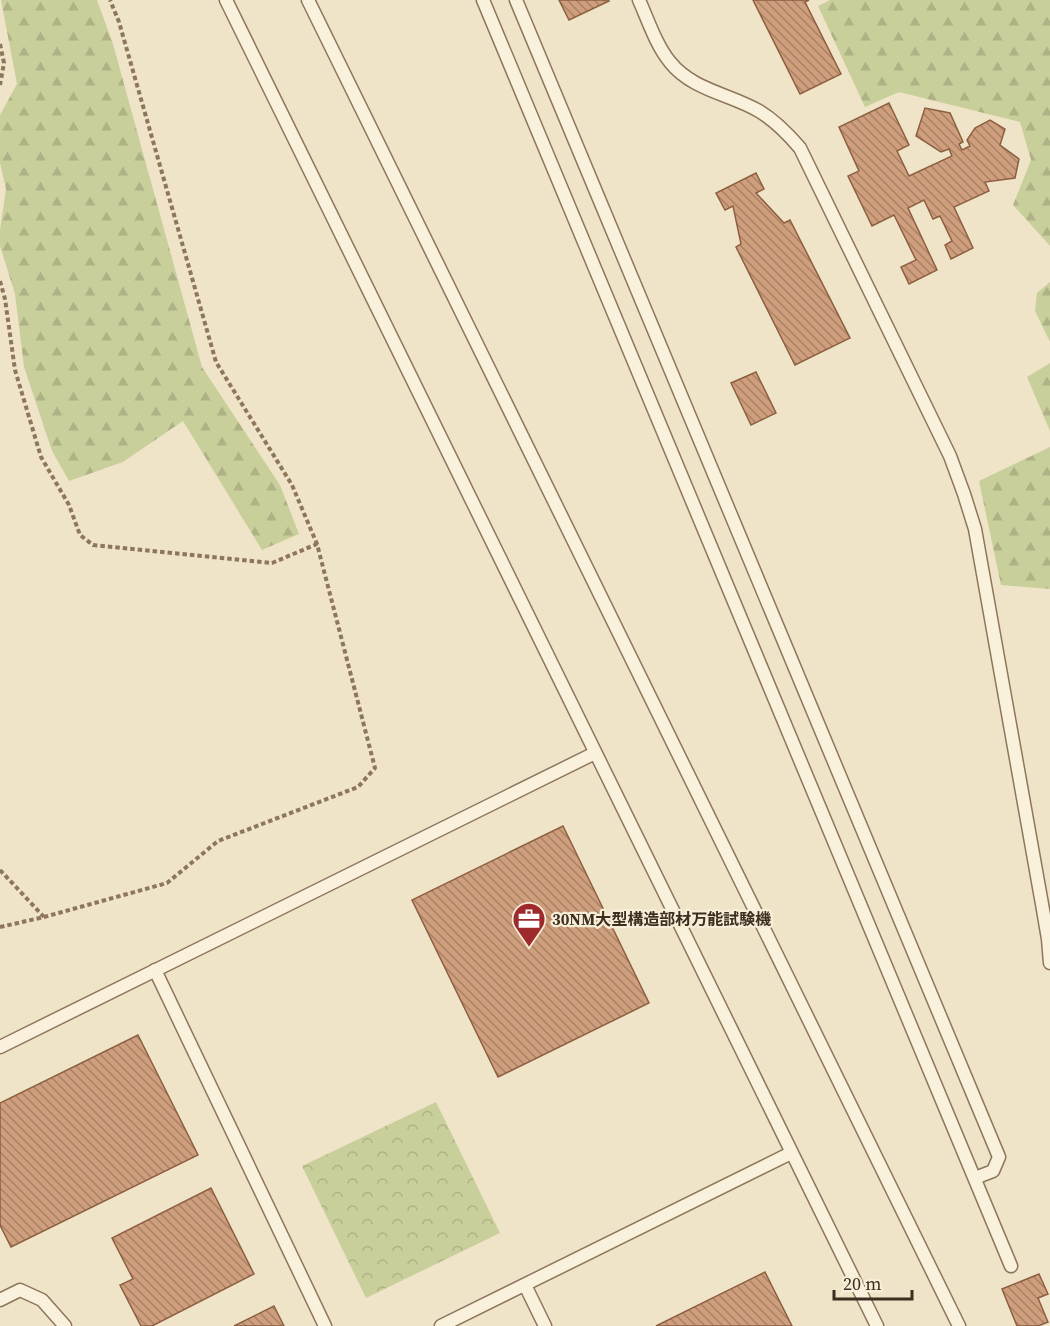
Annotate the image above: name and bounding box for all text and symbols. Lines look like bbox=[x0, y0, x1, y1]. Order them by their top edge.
office icon: 30NM大型構造部材万能試験機 bbox=[511, 901, 547, 948]
place label: 30NM大型構造部材万能試験機 bbox=[552, 908, 771, 930]
scale bar bbox=[834, 1263, 912, 1301]
text: 20 m bbox=[843, 1271, 881, 1296]

